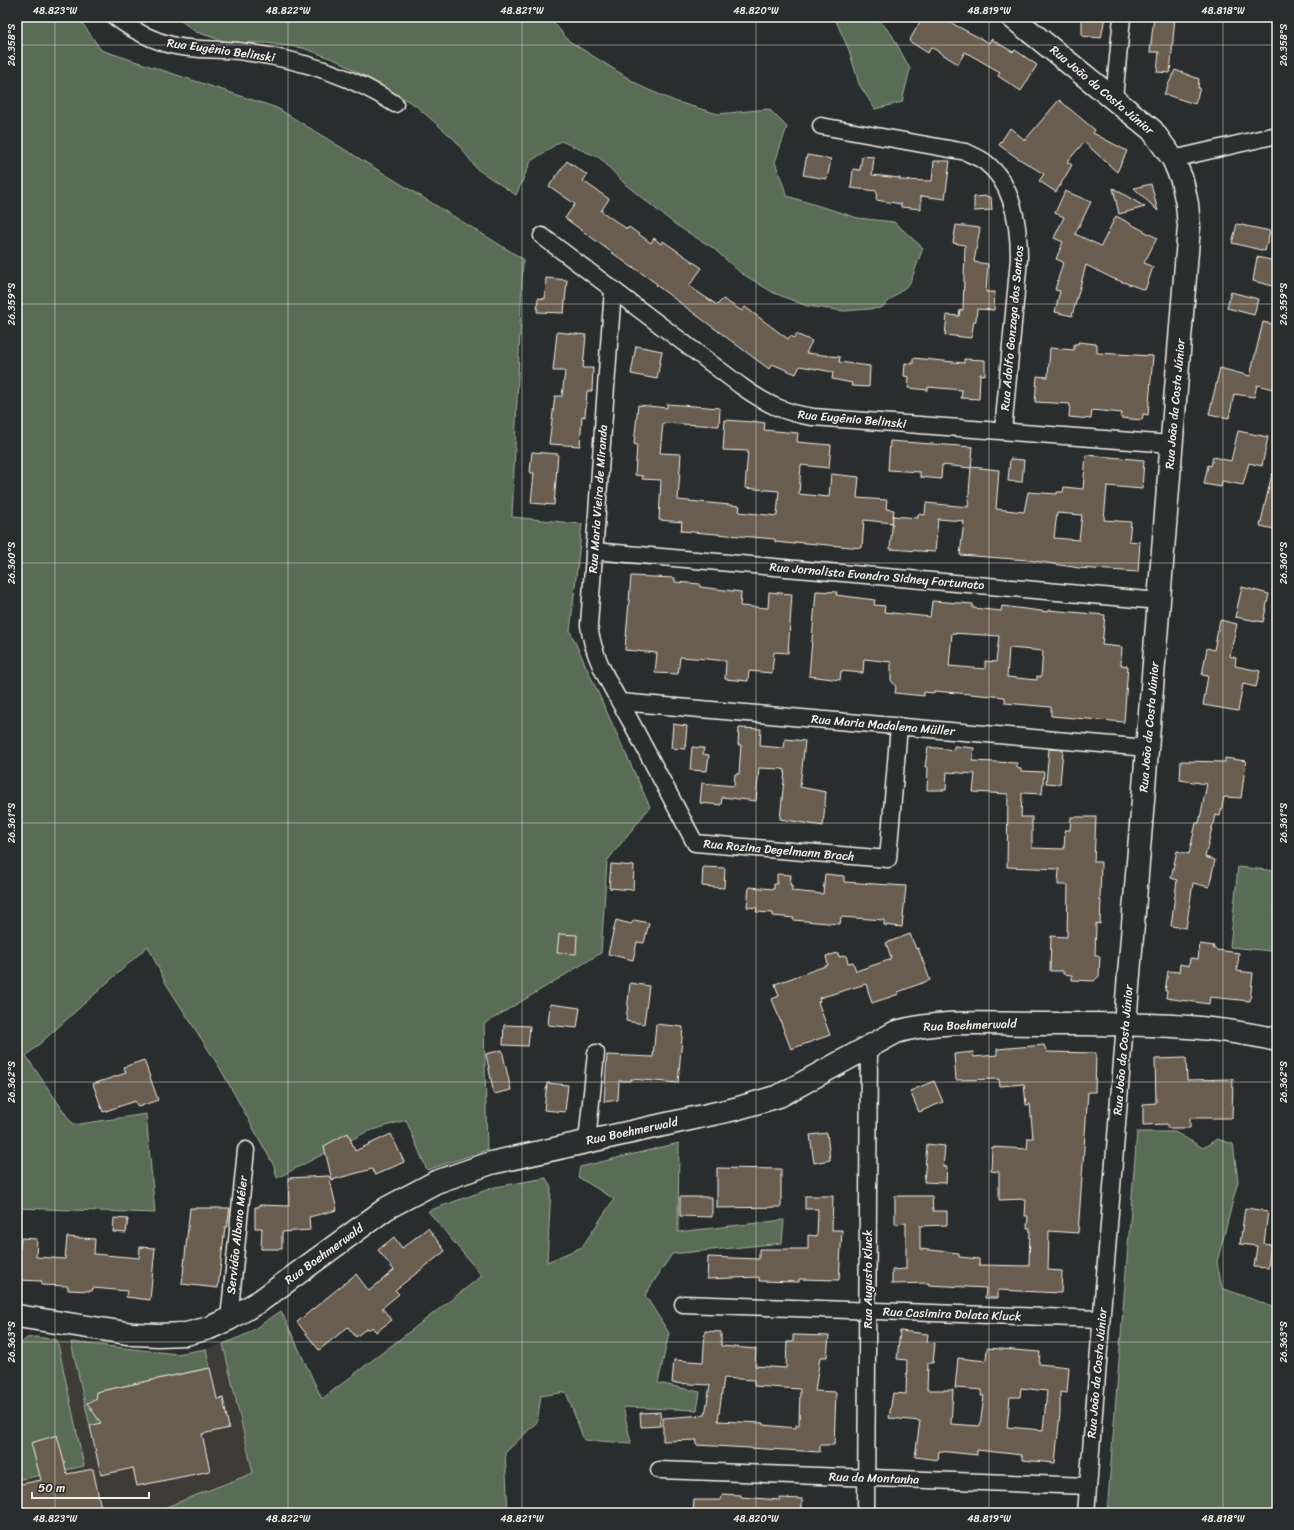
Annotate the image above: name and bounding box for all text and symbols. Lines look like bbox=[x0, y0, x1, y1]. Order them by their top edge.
text: 48.823°W bbox=[33, 2, 78, 20]
text: 48.822°W bbox=[266, 2, 311, 20]
text: 48.821°W bbox=[500, 2, 544, 20]
text: 48.820°W bbox=[733, 2, 779, 20]
text: 48.819°W bbox=[967, 2, 1011, 20]
text: 48.818°W bbox=[1201, 2, 1245, 20]
text: 26.358°S bbox=[3, 23, 21, 66]
text: 26.358°S bbox=[1275, 23, 1293, 66]
street label: Rua Eugênio Belinski bbox=[166, 32, 277, 69]
street label: Rua João da Costa Júnior bbox=[1045, 40, 1160, 141]
street label: Rua Adolfo Gonzaga dos Santos bbox=[994, 244, 1030, 412]
text: 26.359°S bbox=[3, 282, 21, 325]
text: 26.359°S bbox=[1275, 282, 1293, 325]
street label: Rua João da Costa Júnior bbox=[1158, 337, 1192, 470]
street label: Rua Eugênio Belinski bbox=[797, 403, 908, 435]
street label: Rua Maria Vieira de Miranda bbox=[582, 424, 614, 574]
text: 26.360°S bbox=[3, 541, 21, 584]
text: 26.360°S bbox=[1275, 541, 1293, 584]
street label: Rua Jornalista Evandro Sidney Fortunato bbox=[769, 556, 985, 596]
street label: Rua João da Costa Júnior bbox=[1132, 660, 1166, 793]
street label: Rua Maria Madalena Müller bbox=[810, 708, 957, 742]
text: 26.361°S bbox=[3, 802, 21, 843]
text: 26.361°S bbox=[1275, 802, 1293, 843]
street label: Rua Rozina Degelmann Brach bbox=[703, 832, 855, 868]
street label: Rua João da Costa Júnior bbox=[1106, 983, 1140, 1116]
street label: Rua Boehmerwald bbox=[923, 1012, 1018, 1038]
text: 26.362°S bbox=[3, 1060, 21, 1103]
text: 26.362°S bbox=[1275, 1060, 1293, 1103]
street label: Rua Boehmerwald bbox=[584, 1110, 681, 1151]
street label: Servidão Albano Méier bbox=[220, 1174, 254, 1295]
street label: Rua Boehmerwald bbox=[280, 1217, 369, 1290]
street label: Rua Augusto Kluck bbox=[857, 1230, 879, 1328]
street label: Rua Casimira Dolata Kluck bbox=[882, 1301, 1022, 1327]
street label: Rua João da Costa Júnior bbox=[1080, 1306, 1114, 1439]
text: 26.363°S bbox=[3, 1320, 21, 1363]
text: 26.363°S bbox=[1275, 1320, 1293, 1363]
street label: Rua da Montanha bbox=[828, 1465, 920, 1491]
scale bar bbox=[32, 1474, 149, 1500]
text: 50 m bbox=[38, 1477, 65, 1499]
text: 48.823°W bbox=[33, 1510, 78, 1528]
text: 48.822°W bbox=[266, 1510, 311, 1528]
text: 48.821°W bbox=[500, 1510, 544, 1528]
text: 48.820°W bbox=[733, 1510, 779, 1528]
text: 48.819°W bbox=[967, 1510, 1011, 1528]
text: 48.818°W bbox=[1201, 1510, 1245, 1528]

